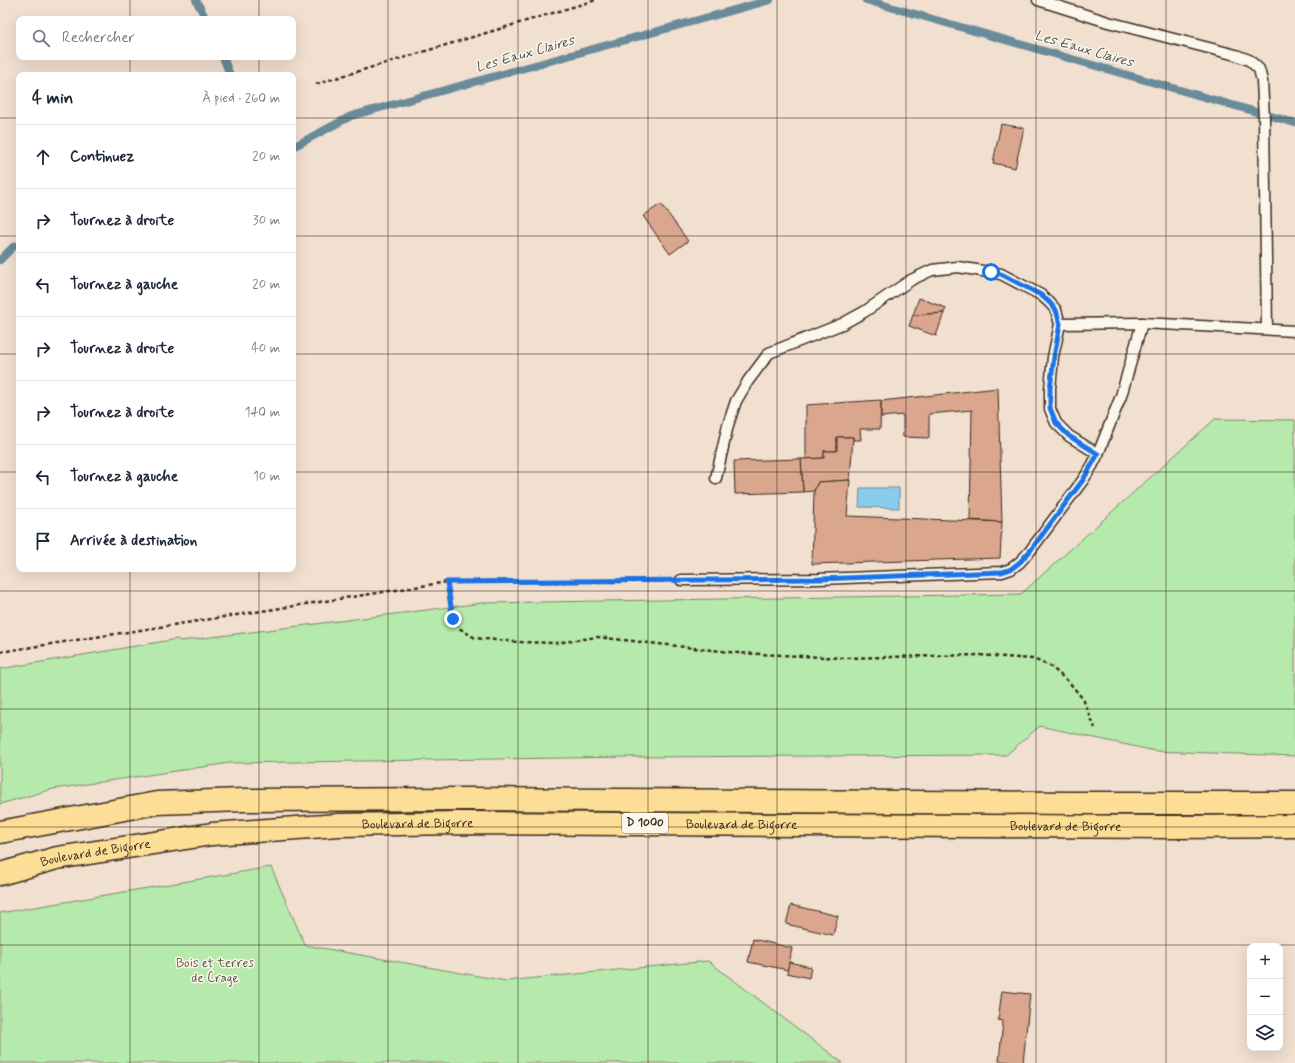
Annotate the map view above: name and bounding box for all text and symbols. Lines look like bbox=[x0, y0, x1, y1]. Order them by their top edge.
search box bbox=[16, 16, 296, 60]
water label: Les Eaux Claires bbox=[1033, 26, 1137, 72]
icon: search bbox=[30, 27, 52, 49]
text: Rechercher bbox=[62, 28, 135, 48]
water label: Les Eaux Claires bbox=[474, 31, 578, 77]
text: 4 min bbox=[32, 87, 73, 109]
text: À pied · 260 m bbox=[202, 90, 280, 107]
icon: ahead bbox=[32, 146, 54, 168]
text: Continuez bbox=[70, 147, 134, 167]
text: 20 m bbox=[252, 148, 280, 165]
icon: right bbox=[32, 210, 54, 232]
text: Tournez à droite bbox=[70, 211, 174, 231]
text: 30 m bbox=[253, 212, 280, 229]
route start bbox=[982, 263, 1000, 281]
icon: left bbox=[32, 274, 54, 296]
text: Tournez à gauche bbox=[70, 275, 178, 295]
text: 20 m bbox=[252, 276, 280, 293]
icon: right bbox=[32, 338, 54, 360]
text: Tournez à droite bbox=[70, 339, 174, 359]
text: 40 m bbox=[251, 340, 280, 357]
icon: right bbox=[32, 402, 54, 424]
text: Tournez à droite bbox=[70, 403, 174, 423]
text: 140 m bbox=[245, 404, 280, 421]
icon: left bbox=[32, 466, 54, 488]
text: Tournez à gauche bbox=[70, 467, 178, 487]
text: 10 m bbox=[253, 468, 280, 485]
icon: arrive bbox=[32, 530, 54, 552]
text: Arrivée à destination bbox=[70, 531, 197, 551]
route end bbox=[444, 610, 462, 628]
road number: D 1000 bbox=[622, 813, 668, 833]
street label: Boulevard de Bigorre bbox=[362, 814, 474, 834]
street label: Boulevard de Bigorre bbox=[686, 816, 798, 835]
street label: Boulevard de Bigorre bbox=[1010, 818, 1122, 837]
street label: Boulevard de Bigorre bbox=[38, 835, 152, 871]
map controls bbox=[1247, 943, 1283, 1051]
button: + bbox=[1247, 943, 1283, 979]
park label: Bois et terres de Crage bbox=[176, 955, 254, 987]
button: − bbox=[1247, 979, 1283, 1015]
button: layers bbox=[1247, 1015, 1283, 1051]

